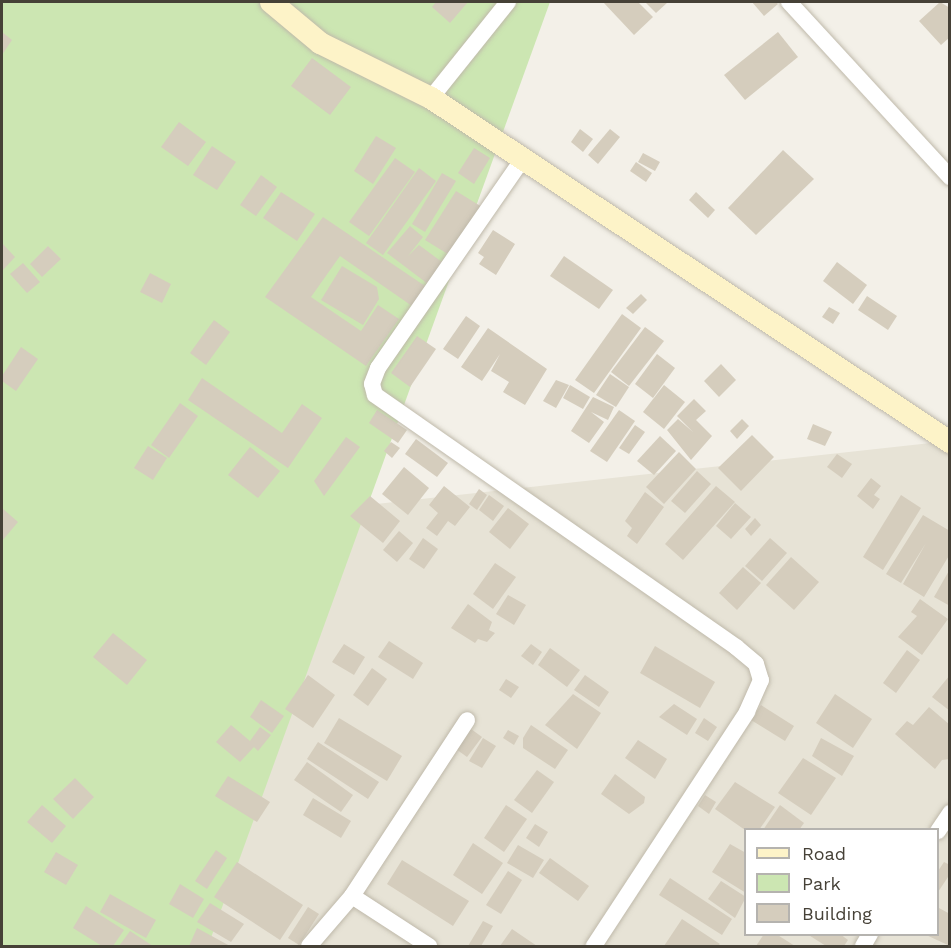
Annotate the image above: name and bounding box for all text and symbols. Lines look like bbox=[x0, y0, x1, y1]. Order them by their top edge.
legend bbox=[744, 828, 939, 936]
text: Road bbox=[802, 843, 846, 864]
text: Park bbox=[802, 873, 841, 894]
text: Building bbox=[802, 903, 872, 924]

